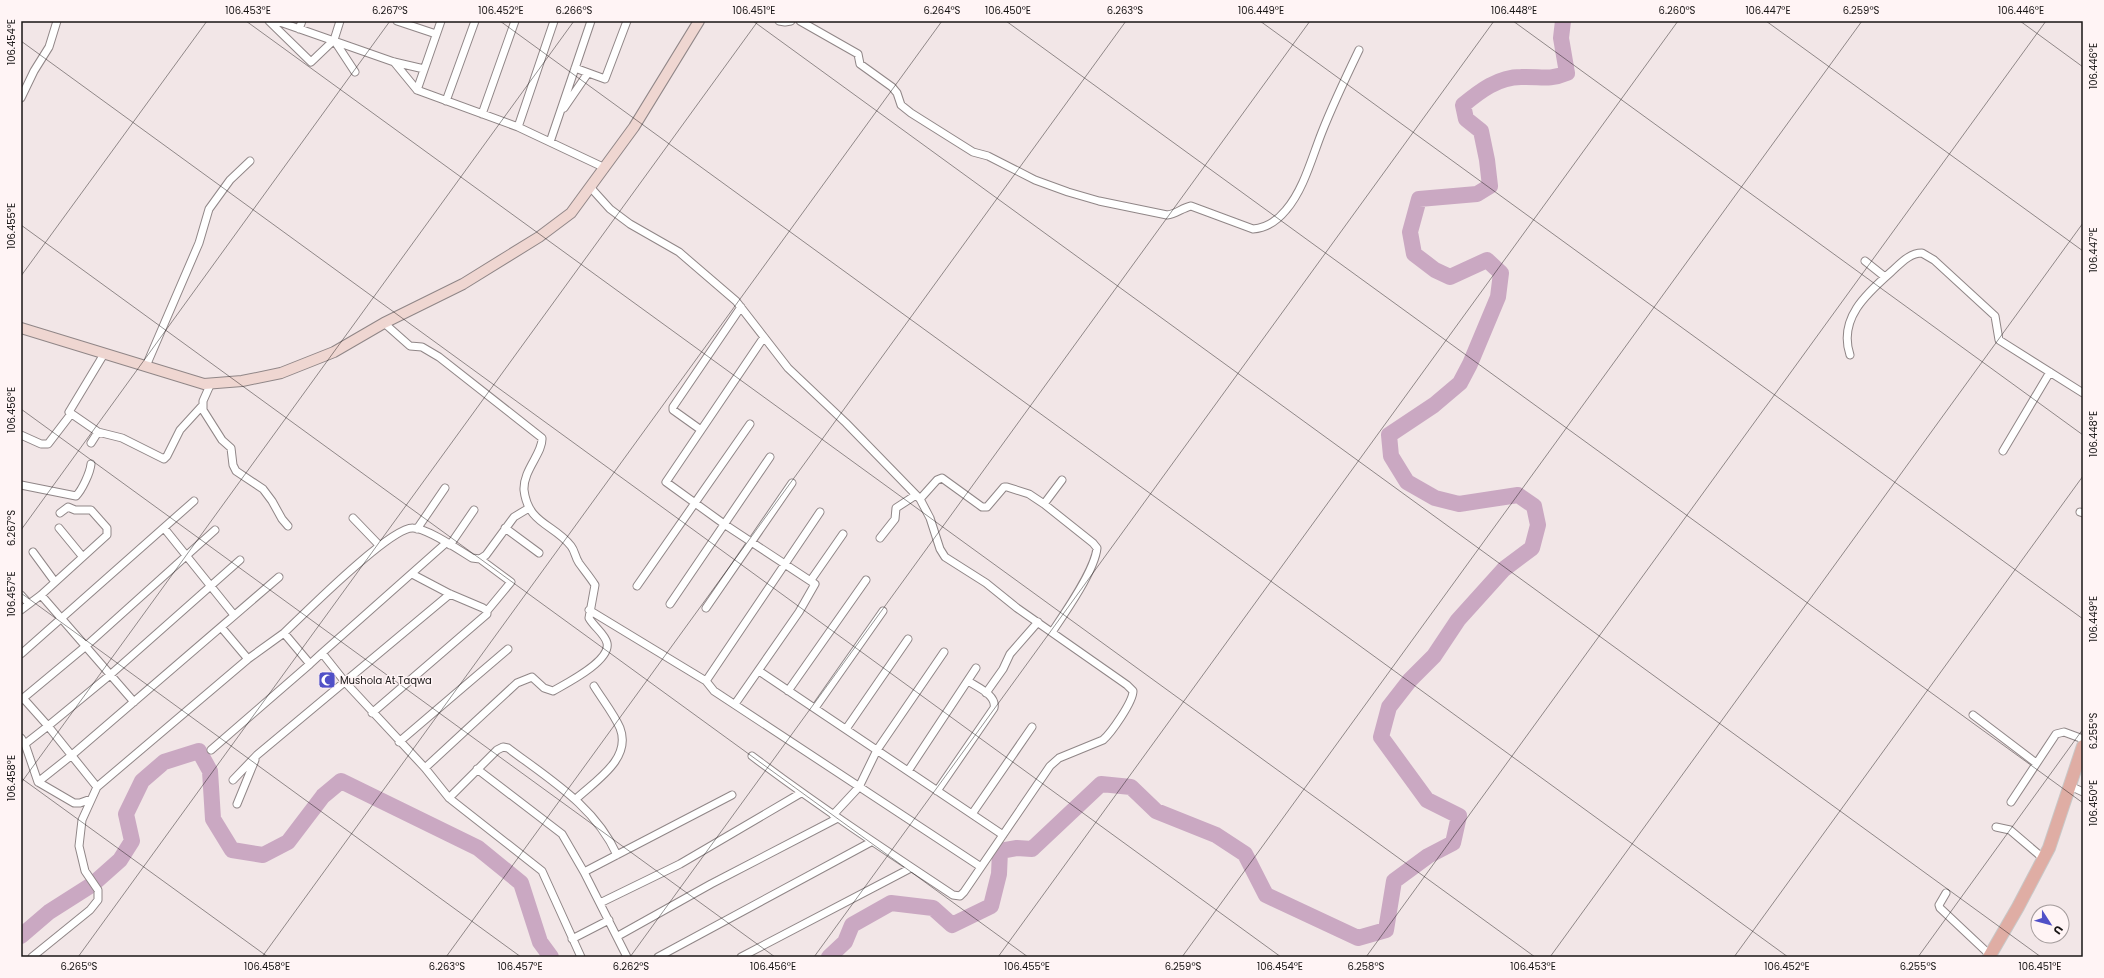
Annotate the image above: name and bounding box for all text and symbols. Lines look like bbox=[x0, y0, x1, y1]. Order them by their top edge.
text: 106.453°E bbox=[225, 3, 271, 18]
text: 6.267°S bbox=[372, 3, 408, 18]
text: 106.452°E bbox=[478, 3, 524, 18]
text: 6.266°S bbox=[556, 3, 593, 18]
text: 106.451°E bbox=[733, 3, 775, 18]
text: 6.264°S bbox=[924, 3, 961, 18]
text: 106.450°E bbox=[985, 3, 1031, 18]
text: 6.263°S bbox=[1107, 3, 1143, 18]
text: 106.449°E bbox=[1238, 3, 1284, 18]
text: 106.448°E bbox=[1491, 3, 1537, 18]
text: 6.260°S bbox=[1659, 3, 1696, 18]
text: 106.447°E bbox=[1745, 3, 1791, 18]
text: 6.259°S bbox=[1843, 3, 1880, 18]
text: 106.446°E bbox=[1998, 3, 2044, 18]
text: 106.454°E bbox=[4, 19, 19, 65]
text: 106.446°E bbox=[2086, 43, 2101, 89]
text: 106.455°E bbox=[4, 203, 19, 249]
text: 106.447°E bbox=[2086, 227, 2101, 273]
text: 106.456°E bbox=[4, 387, 19, 433]
text: 106.448°E bbox=[2086, 411, 2101, 457]
text: 6.267°S bbox=[4, 510, 19, 546]
text: 106.457°E bbox=[4, 571, 19, 617]
text: 106.449°E bbox=[2086, 596, 2101, 642]
mosque icon: Mushola At Taqwa bbox=[317, 670, 337, 690]
place label: Mushola At Taqwa bbox=[340, 673, 432, 688]
text: 6.255°S bbox=[2086, 713, 2101, 749]
text: 106.458°E bbox=[4, 755, 19, 801]
text: 106.450°E bbox=[2086, 780, 2101, 826]
north arrow bbox=[2030, 904, 2070, 944]
text: U bbox=[2049, 922, 2067, 938]
text: 6.265°S bbox=[61, 959, 98, 974]
text: 106.458°E bbox=[244, 959, 290, 974]
text: 6.263°S bbox=[429, 959, 465, 974]
text: 106.457°E bbox=[497, 959, 543, 974]
text: 6.262°S bbox=[613, 959, 649, 974]
text: 106.456°E bbox=[750, 959, 796, 974]
text: 106.455°E bbox=[1004, 959, 1050, 974]
text: 6.259°S bbox=[1165, 959, 1202, 974]
text: 106.454°E bbox=[1257, 959, 1303, 974]
text: 6.258°S bbox=[1348, 959, 1385, 974]
text: 106.453°E bbox=[1510, 959, 1556, 974]
text: 106.452°E bbox=[1764, 959, 1810, 974]
text: 6.255°S bbox=[1900, 959, 1936, 974]
text: 106.451°E bbox=[2019, 959, 2061, 974]

